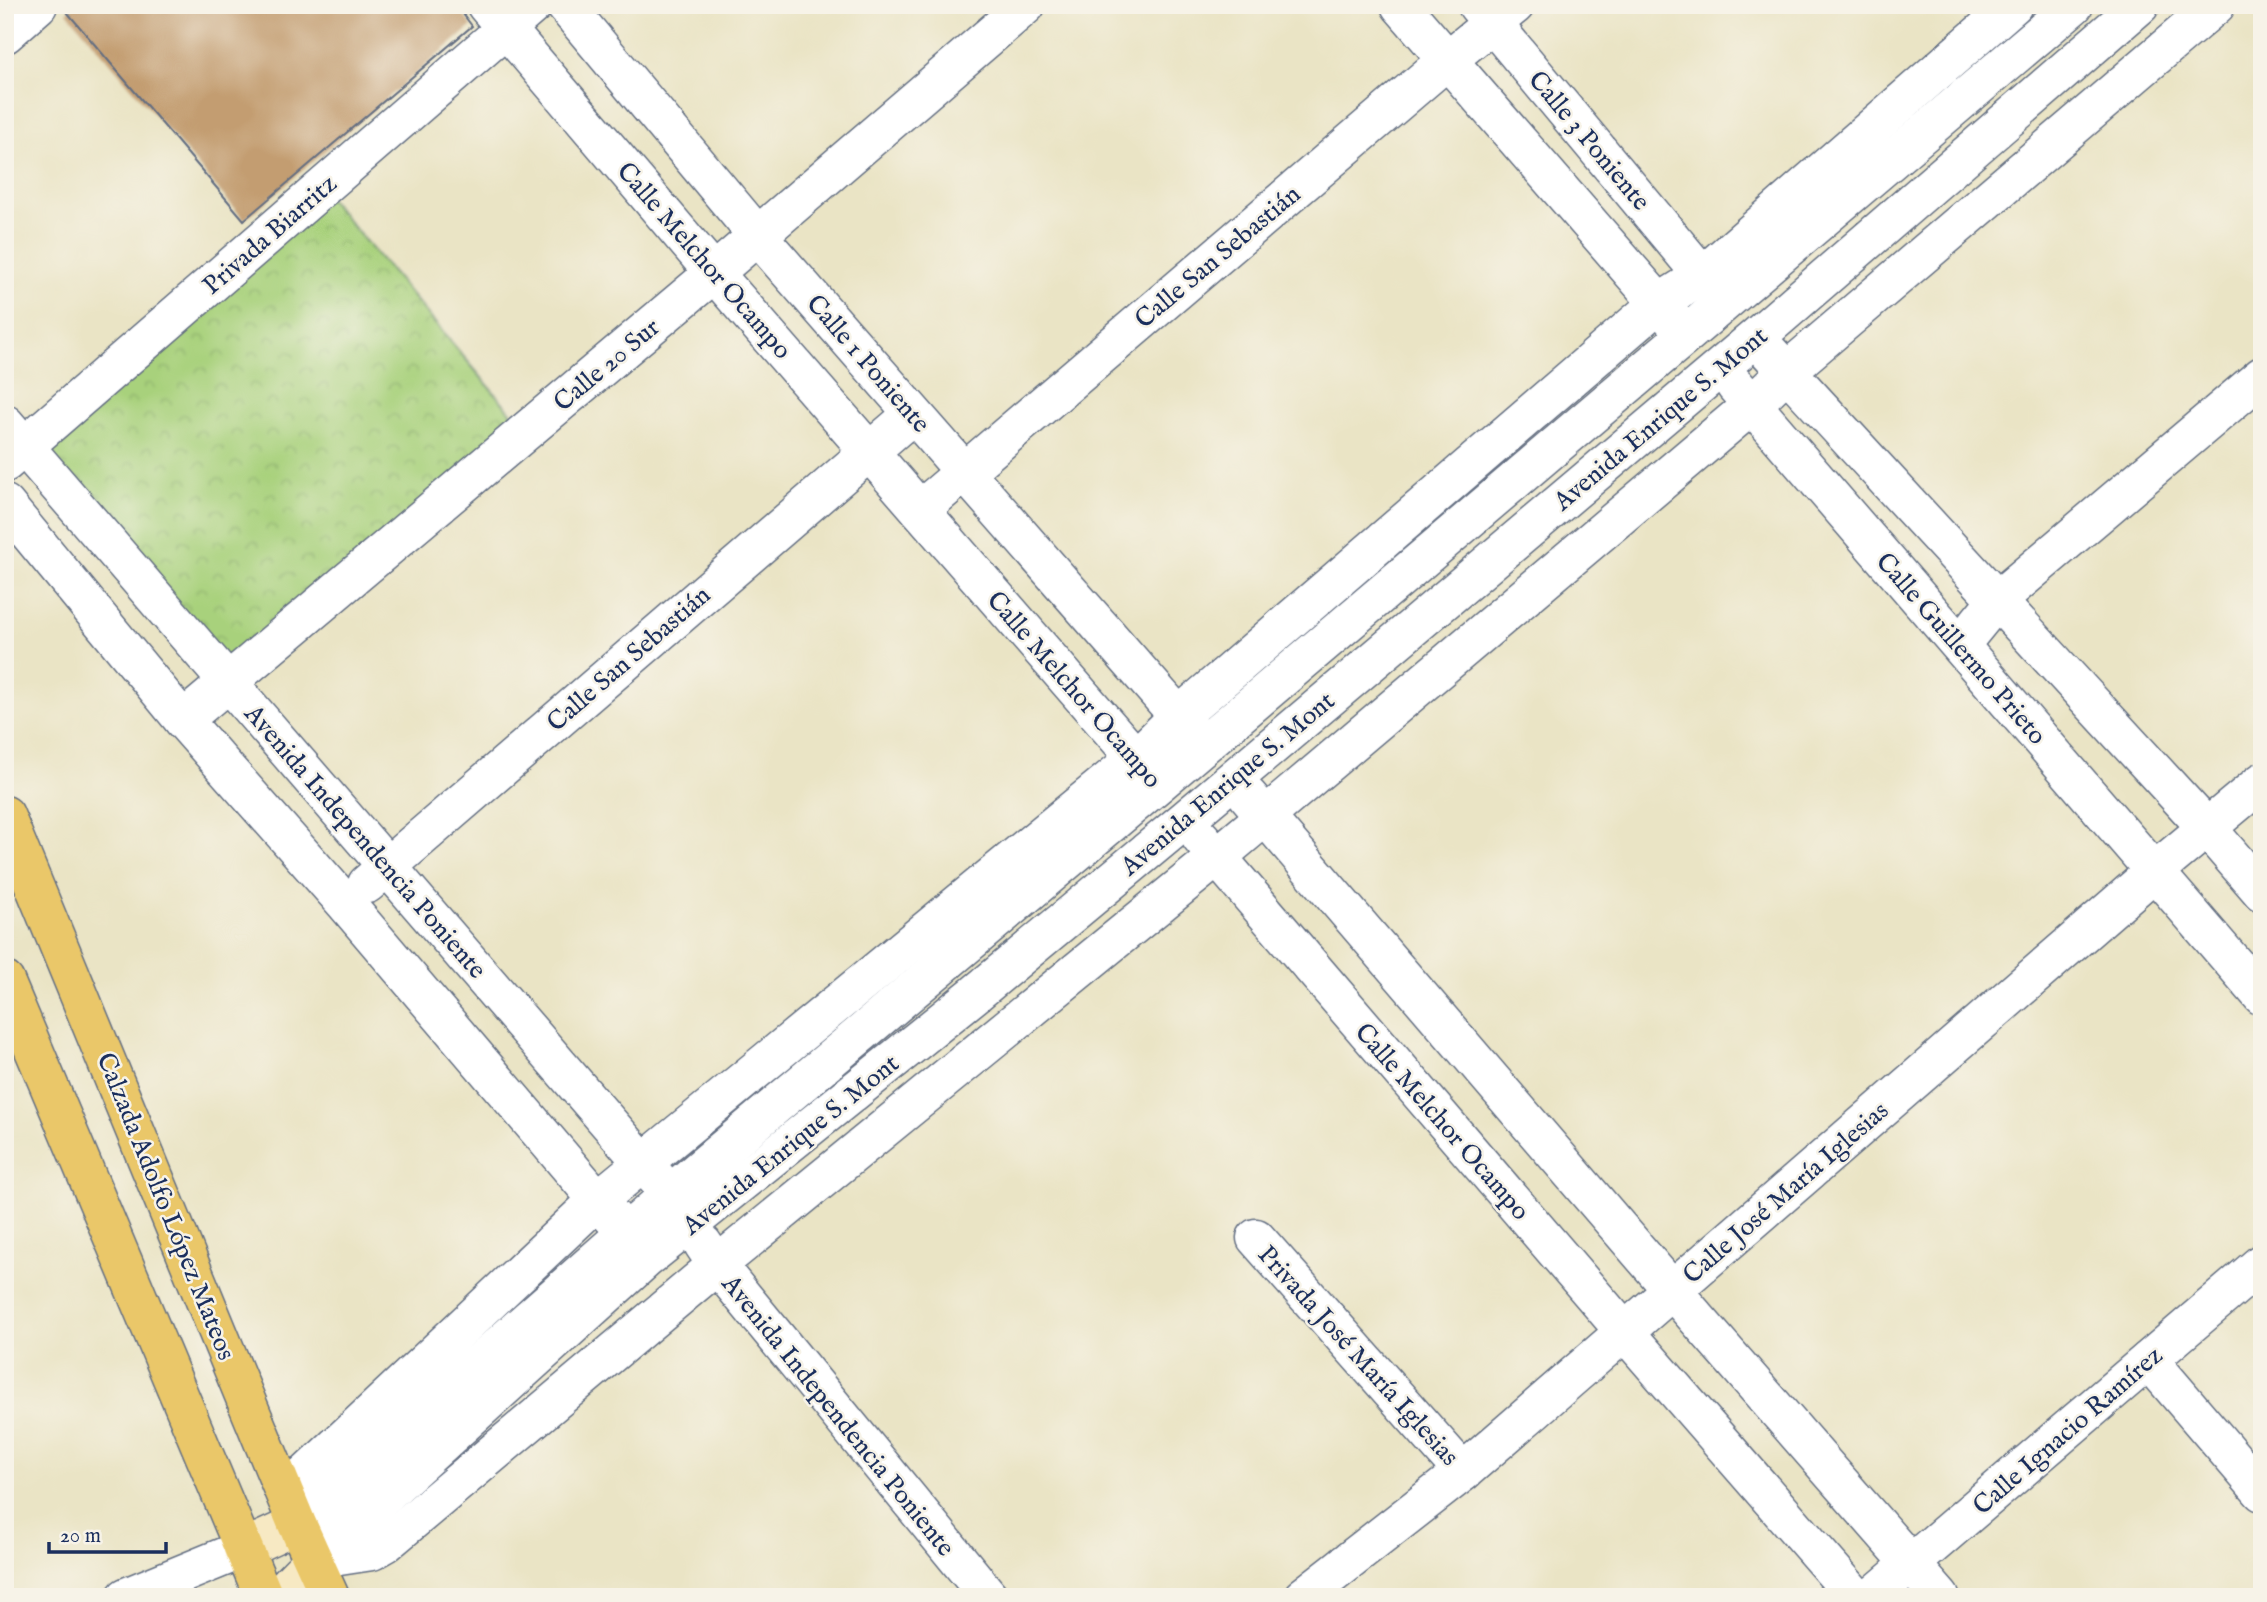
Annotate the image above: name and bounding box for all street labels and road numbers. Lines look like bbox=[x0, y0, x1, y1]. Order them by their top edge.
street label: Calle 3 Poniente bbox=[1521, 64, 1657, 218]
street label: Calle Melchor Ocampo bbox=[609, 155, 799, 367]
street label: Privada Biarritz bbox=[196, 168, 344, 302]
street label: Calle San Sebastián bbox=[1128, 178, 1308, 336]
street label: Calle 1 Poniente bbox=[799, 288, 937, 440]
street label: Calle 20 Sur bbox=[547, 311, 667, 419]
street label: Avenida Enrique S. Mont bbox=[1546, 320, 1775, 519]
street label: Calle Guillermo Prieto bbox=[1868, 546, 2053, 752]
street label: Calle San Sebastián bbox=[540, 579, 718, 739]
street label: Calle Melchor Ocampo bbox=[979, 584, 1169, 796]
street label: Avenida Enrique S. Mont bbox=[1113, 685, 1342, 884]
street label: Avenida Independencia Poniente bbox=[236, 697, 493, 986]
street label: Calle Melchor Ocampo bbox=[1347, 1016, 1537, 1228]
street label: Calzada Adolfo López Mateos bbox=[89, 1048, 242, 1365]
street label: Avenida Enrique S. Mont bbox=[675, 1048, 906, 1243]
street label: Calle José María Iglesias bbox=[1676, 1095, 1896, 1292]
street label: Privada José María Iglesias bbox=[1250, 1239, 1466, 1473]
street label: Avenida Independencia Poniente bbox=[713, 1268, 962, 1564]
street label: Calle Ignacio Ramírez bbox=[1966, 1340, 2170, 1523]

